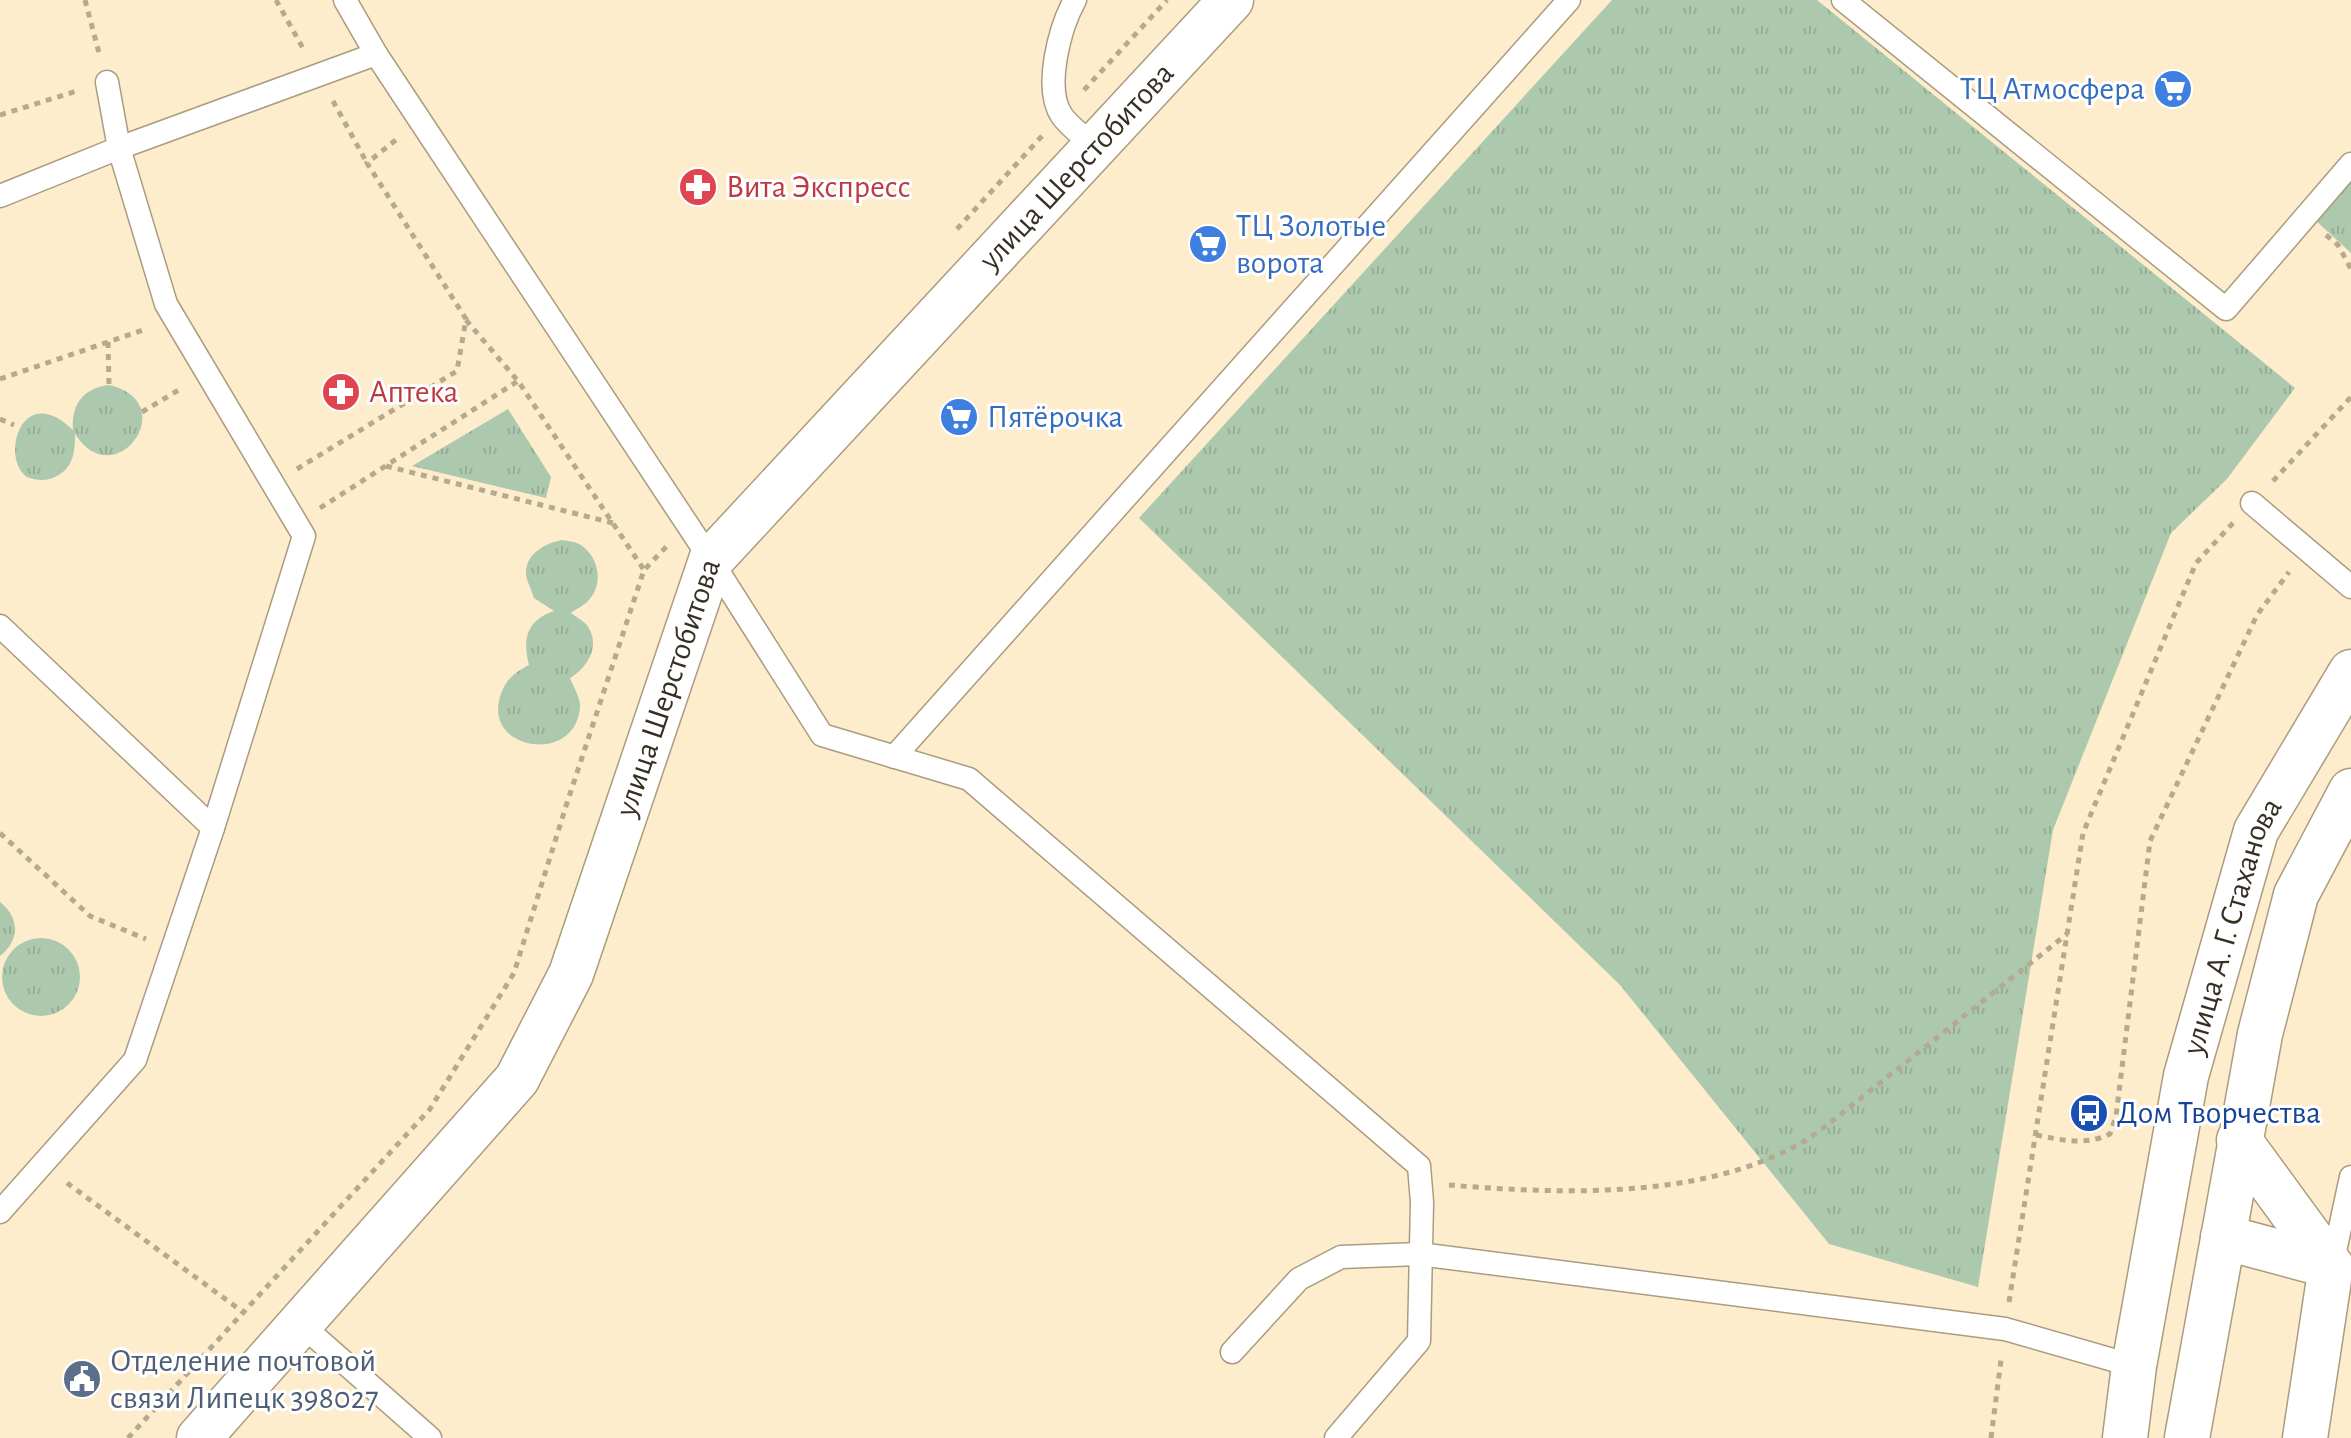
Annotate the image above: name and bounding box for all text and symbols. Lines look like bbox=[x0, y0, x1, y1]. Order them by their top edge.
street label: улица Шерстобитова bbox=[973, 57, 1180, 277]
supermarket icon: ТЦ Атмосфера bbox=[2152, 68, 2194, 110]
place label: ТЦ Атмосфера bbox=[1960, 73, 2145, 105]
pharmacy icon: Вита Экспресс bbox=[677, 166, 719, 208]
place label: Вита Экспресс bbox=[726, 171, 911, 203]
place label: ТЦ Золотые ворота bbox=[1236, 210, 1386, 279]
supermarket icon: ТЦ Золотые ворота bbox=[1187, 223, 1229, 265]
pharmacy icon: Аптека bbox=[320, 371, 362, 413]
place label: Аптека bbox=[369, 376, 458, 408]
supermarket icon: Пятёрочка bbox=[938, 396, 980, 438]
place label: Пятёрочка bbox=[987, 401, 1123, 433]
street label: улица Шерстобитова bbox=[609, 555, 726, 821]
street label: улица А. Г. Стаханова bbox=[2177, 792, 2288, 1059]
bus stop icon: Дом Творчества bbox=[2068, 1092, 2110, 1134]
place label: Дом Творчества bbox=[2117, 1097, 2321, 1129]
place label: Отделение почтовой связи Липецк 398027 bbox=[110, 1345, 379, 1414]
public building icon: Отделение почтовой связи Липецк 398027 bbox=[61, 1358, 103, 1400]

